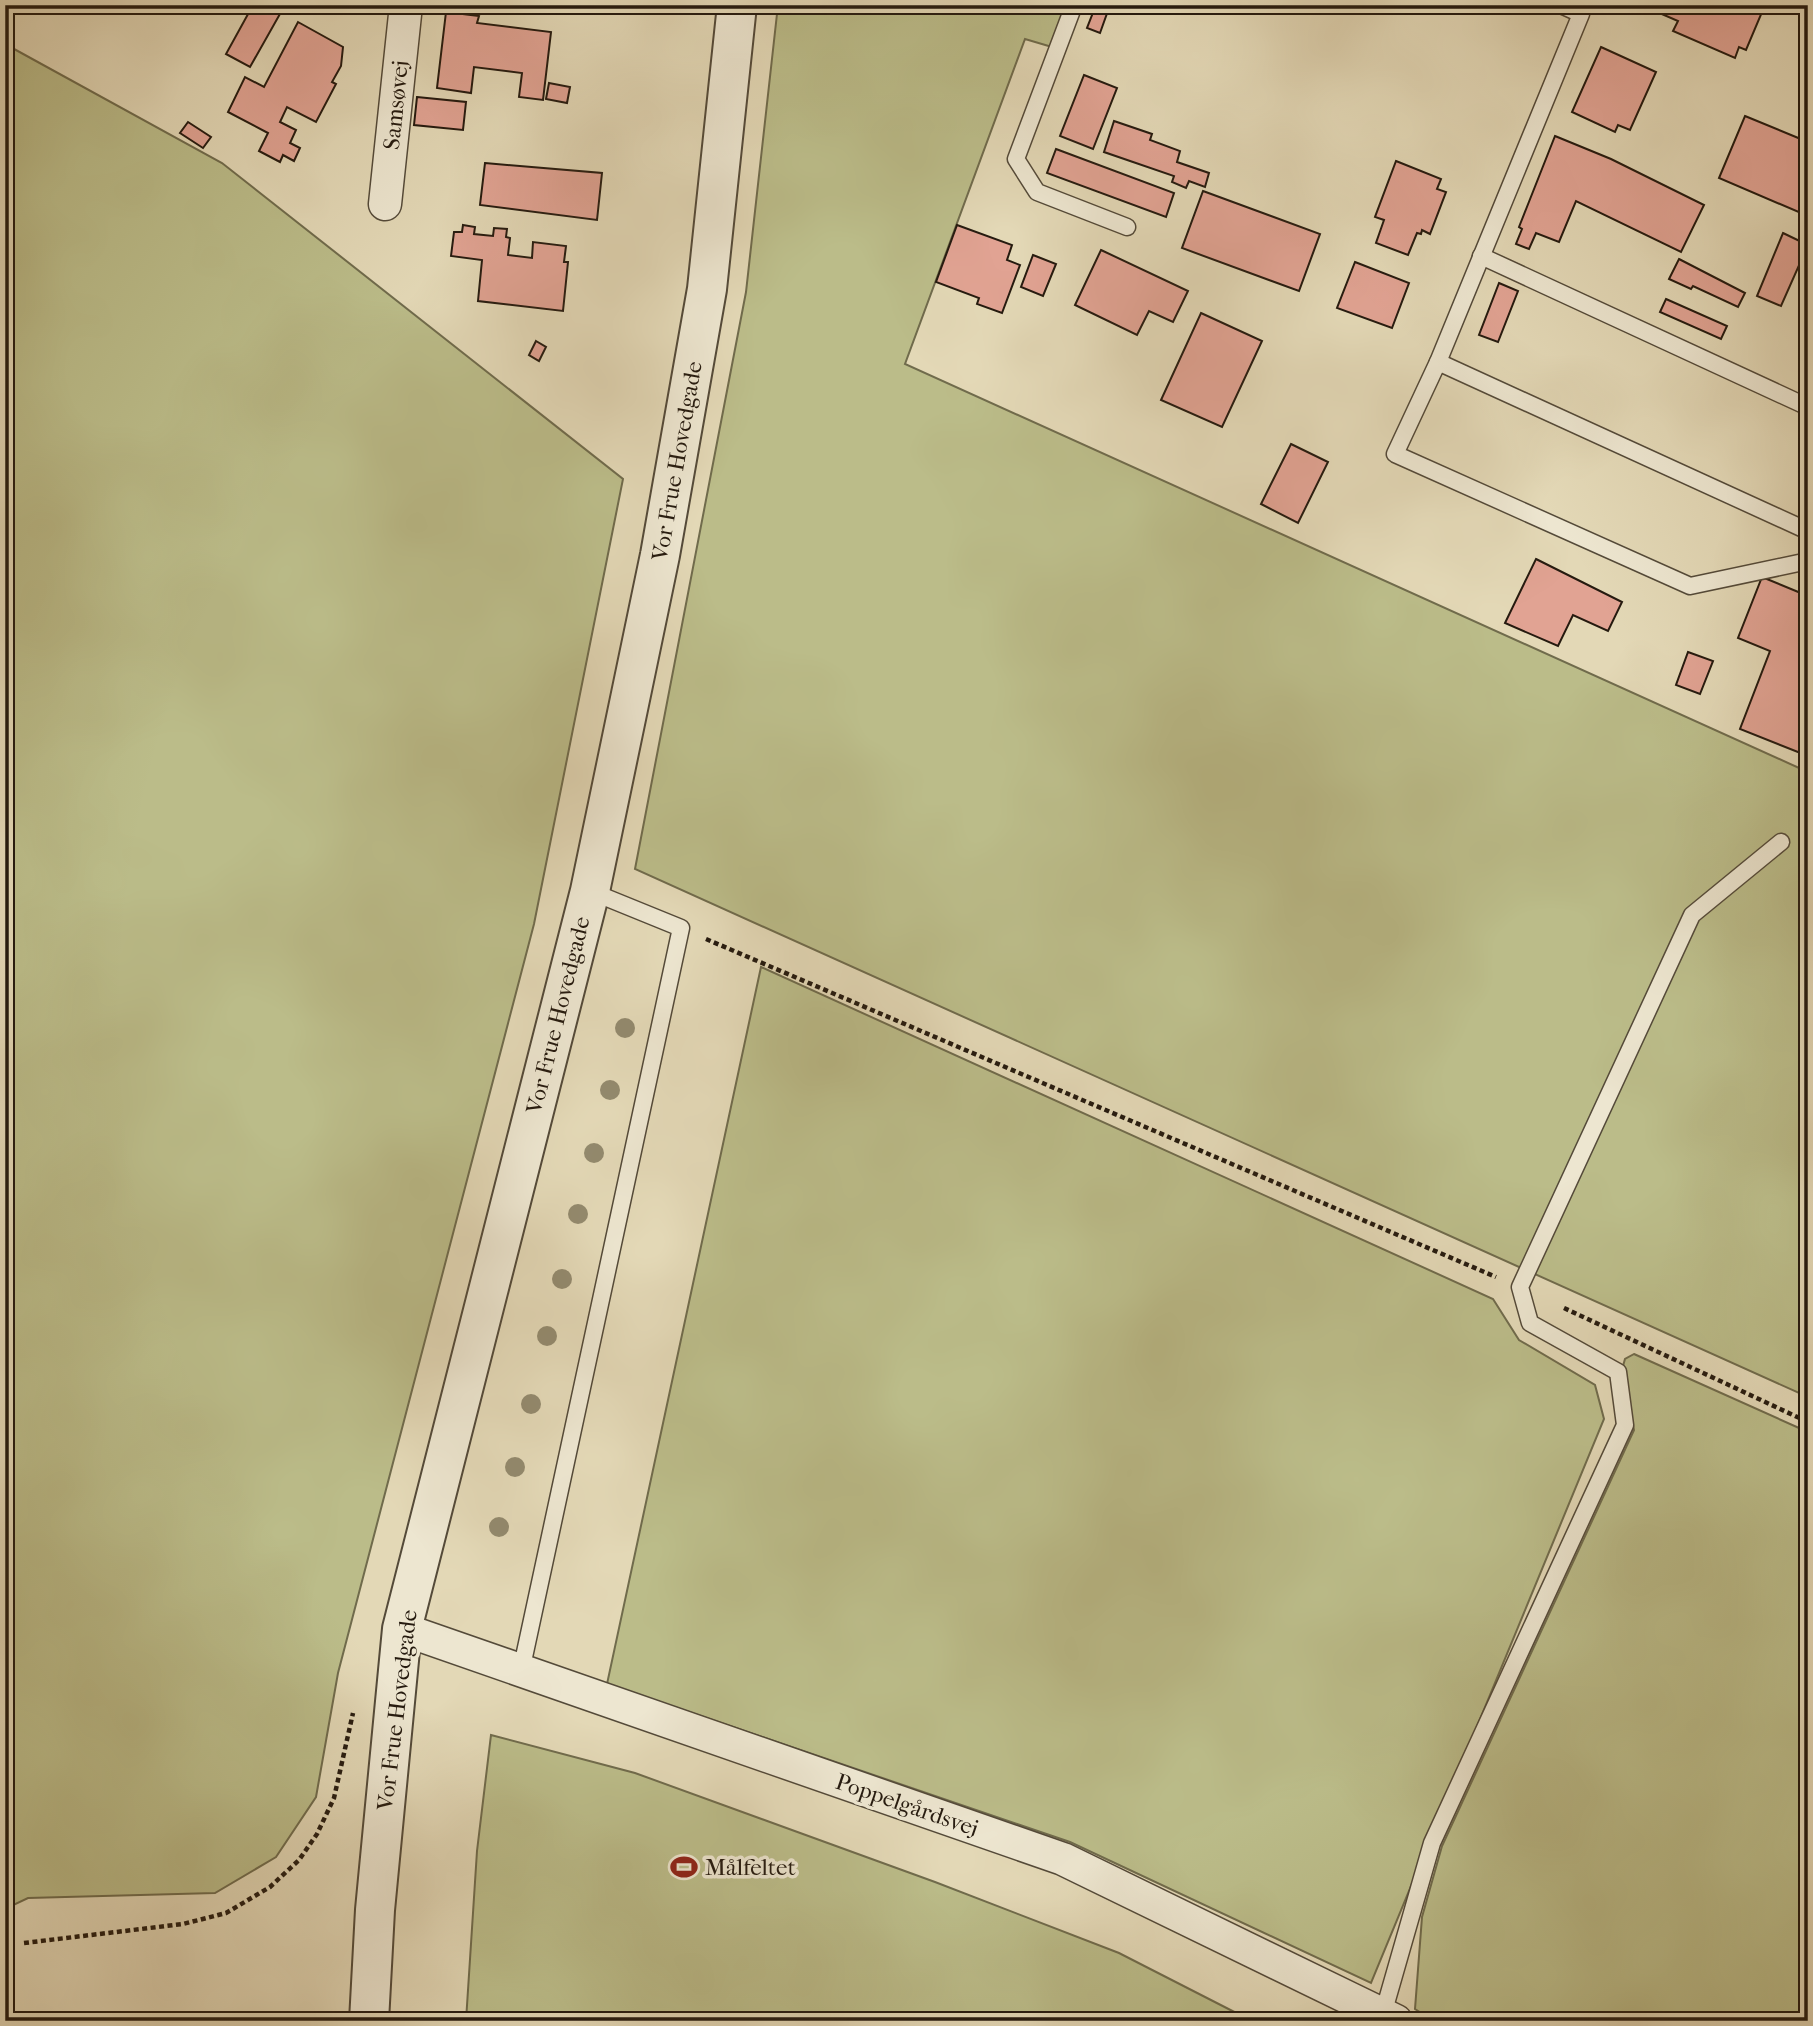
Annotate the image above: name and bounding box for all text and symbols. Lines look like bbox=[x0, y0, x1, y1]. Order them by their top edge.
street label: Samsøvej bbox=[378, 59, 414, 151]
street label: Vor Frue Hovedgade bbox=[646, 359, 708, 564]
street label: Vor Frue Hovedgade bbox=[520, 914, 596, 1117]
street label: Vor Frue Hovedgade bbox=[371, 1608, 423, 1813]
street label: Poppelgårdsvej bbox=[832, 1768, 982, 1842]
sports icon: Målfeltet bbox=[669, 1852, 699, 1882]
place label: Målfeltet bbox=[705, 1854, 796, 1881]

